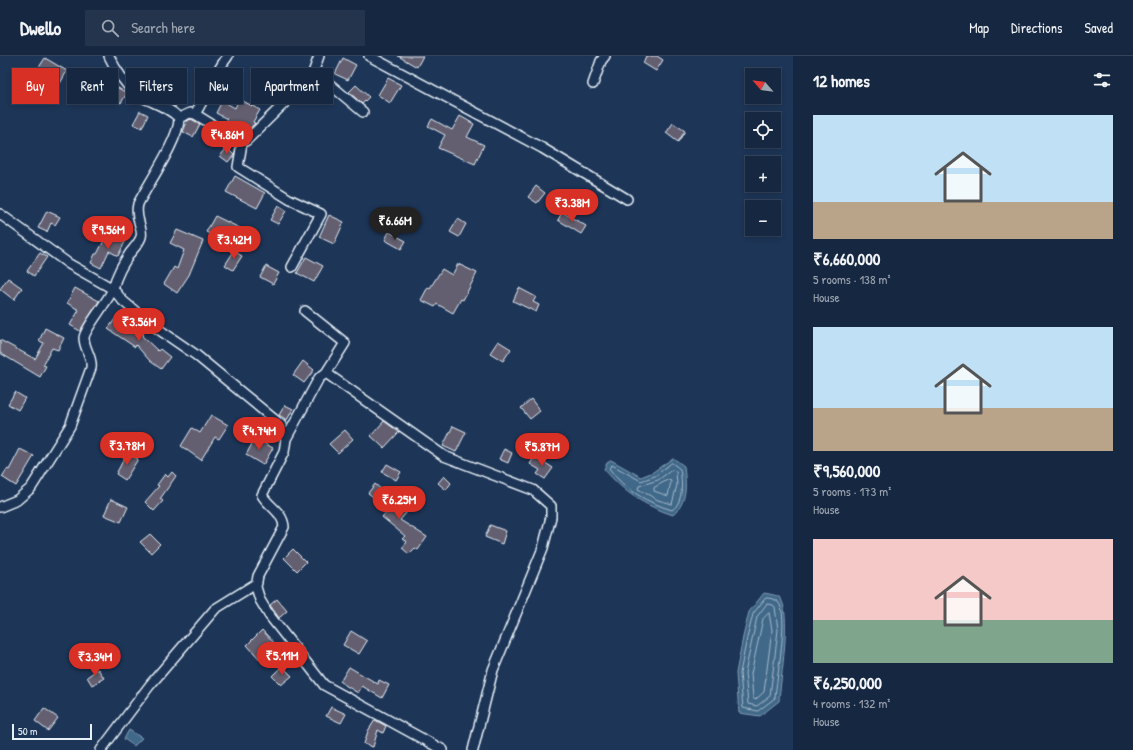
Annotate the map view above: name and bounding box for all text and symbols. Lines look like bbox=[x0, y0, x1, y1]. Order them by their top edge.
search box bbox=[85, 10, 365, 46]
text: Dwello bbox=[20, 15, 61, 41]
icon: search bbox=[99, 17, 121, 39]
text: Search here bbox=[131, 17, 195, 38]
text: Map bbox=[969, 18, 989, 37]
text: Directions bbox=[1011, 18, 1062, 37]
text: Saved bbox=[1084, 18, 1113, 37]
chip: Buy bbox=[12, 68, 59, 104]
chip: Rent bbox=[67, 68, 118, 104]
chip: Filters bbox=[126, 68, 187, 104]
chip: New bbox=[195, 68, 243, 104]
chip: Apartment bbox=[251, 68, 333, 104]
north arrow bbox=[745, 68, 781, 104]
map controls bbox=[745, 68, 781, 236]
text: 12 homes bbox=[813, 69, 870, 92]
icon: filters bbox=[1091, 69, 1113, 91]
button: locate bbox=[745, 112, 781, 148]
pin: ₹4.86M bbox=[194, 121, 260, 155]
text: ₹4.86M bbox=[210, 125, 244, 143]
icon: home bbox=[927, 141, 999, 213]
button: + bbox=[745, 156, 781, 192]
pin: ₹3.38M bbox=[539, 189, 605, 223]
text: ₹3.38M bbox=[554, 193, 590, 211]
button: − bbox=[745, 200, 781, 236]
pin: ₹6.66M bbox=[362, 207, 428, 241]
text: ₹6.66M bbox=[378, 211, 412, 229]
pin: ₹9.56M bbox=[75, 216, 141, 250]
text: ₹9.56M bbox=[91, 220, 125, 238]
pin: ₹3.42M bbox=[201, 226, 267, 260]
text: ₹3.42M bbox=[217, 230, 251, 248]
text: ₹6,660,000 bbox=[813, 247, 880, 270]
text: 5 rooms · 138 m² bbox=[813, 270, 890, 288]
text: House bbox=[813, 288, 840, 306]
pin: ₹3.56M bbox=[106, 308, 172, 342]
text: ₹3.56M bbox=[122, 312, 156, 330]
icon: home bbox=[927, 353, 999, 425]
pin: ₹4.74M bbox=[226, 417, 292, 451]
text: ₹4.74M bbox=[242, 421, 276, 439]
pin: ₹3.78M bbox=[94, 432, 160, 466]
pin: ₹5.87M bbox=[509, 433, 575, 467]
text: ₹3.78M bbox=[109, 436, 145, 454]
text: ₹5.87M bbox=[524, 437, 560, 455]
text: ₹9,560,000 bbox=[813, 459, 880, 482]
text: 5 rooms · 173 m² bbox=[813, 482, 891, 500]
pin: ₹6.25M bbox=[366, 486, 432, 520]
text: ₹6.25M bbox=[382, 490, 416, 508]
text: House bbox=[813, 500, 840, 518]
icon: home bbox=[927, 565, 999, 637]
pin: ₹5.11M bbox=[249, 642, 315, 676]
pin: ₹3.34M bbox=[62, 643, 128, 677]
text: ₹5.11M bbox=[266, 646, 298, 664]
text: ₹3.34M bbox=[78, 647, 112, 665]
text: ₹6,250,000 bbox=[813, 671, 882, 694]
text: 4 rooms · 132 m² bbox=[813, 694, 890, 712]
text: House bbox=[813, 712, 840, 730]
scale bar bbox=[12, 722, 92, 741]
text: 50 m bbox=[18, 724, 38, 738]

